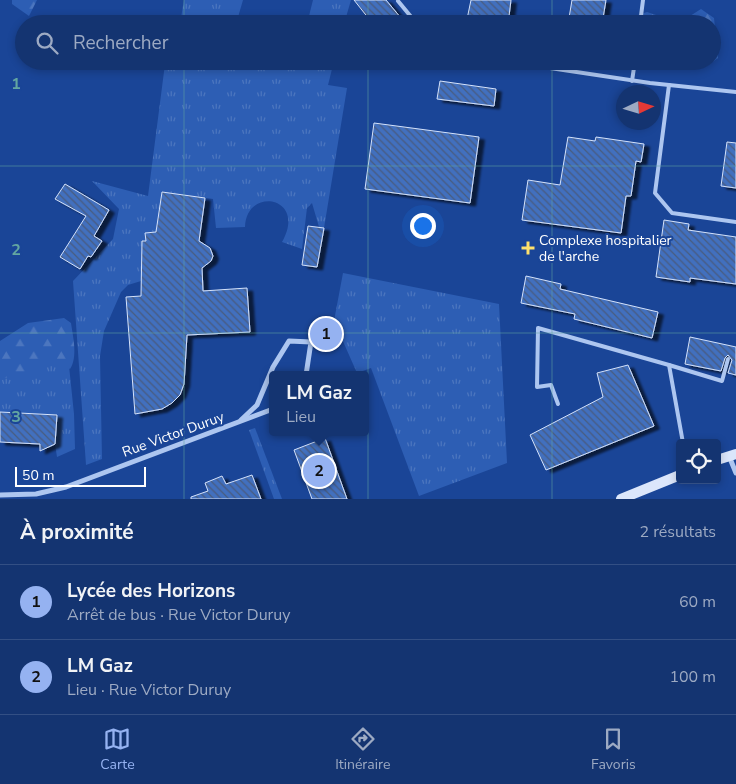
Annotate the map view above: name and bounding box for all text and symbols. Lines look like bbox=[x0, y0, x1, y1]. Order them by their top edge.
search box bbox=[15, 15, 721, 70]
icon: search bbox=[33, 29, 61, 57]
text: Rechercher bbox=[73, 30, 168, 56]
text: 1 bbox=[11, 73, 21, 95]
north arrow bbox=[616, 85, 661, 130]
your location bbox=[410, 213, 436, 239]
place label: Complexe hospitalier de l'arche bbox=[539, 231, 672, 266]
text: 2 bbox=[11, 239, 21, 261]
marker: Complexe hospitalier de l'arche bbox=[521, 241, 535, 255]
pin: 1 bbox=[310, 315, 342, 353]
popup bbox=[269, 371, 369, 436]
text: LM Gaz bbox=[286, 380, 352, 406]
text: 3 bbox=[11, 406, 21, 428]
text: Lieu bbox=[286, 406, 316, 428]
street label: Rue Victor Duruy bbox=[120, 407, 228, 462]
map controls bbox=[676, 439, 721, 484]
button: locate bbox=[676, 439, 721, 484]
pin: 2 bbox=[303, 452, 335, 490]
scale bar bbox=[15, 464, 146, 487]
text: 50 m bbox=[22, 466, 54, 485]
text: À proximité bbox=[20, 518, 134, 546]
text: 2 résultats bbox=[640, 521, 716, 543]
text: Lycée des Horizons bbox=[67, 578, 235, 604]
text: 1 bbox=[31, 591, 41, 613]
text: 60 m bbox=[679, 591, 716, 613]
text: Arrêt de bus · Rue Victor Duruy bbox=[67, 604, 291, 626]
text: LM Gaz bbox=[67, 653, 133, 679]
text: 2 bbox=[31, 666, 41, 688]
text: 100 m bbox=[669, 666, 716, 688]
text: Lieu · Rue Victor Duruy bbox=[67, 679, 231, 701]
tab: Carte bbox=[100, 725, 135, 774]
tab: Itinéraire bbox=[335, 725, 390, 774]
tab: Favoris bbox=[591, 725, 636, 774]

